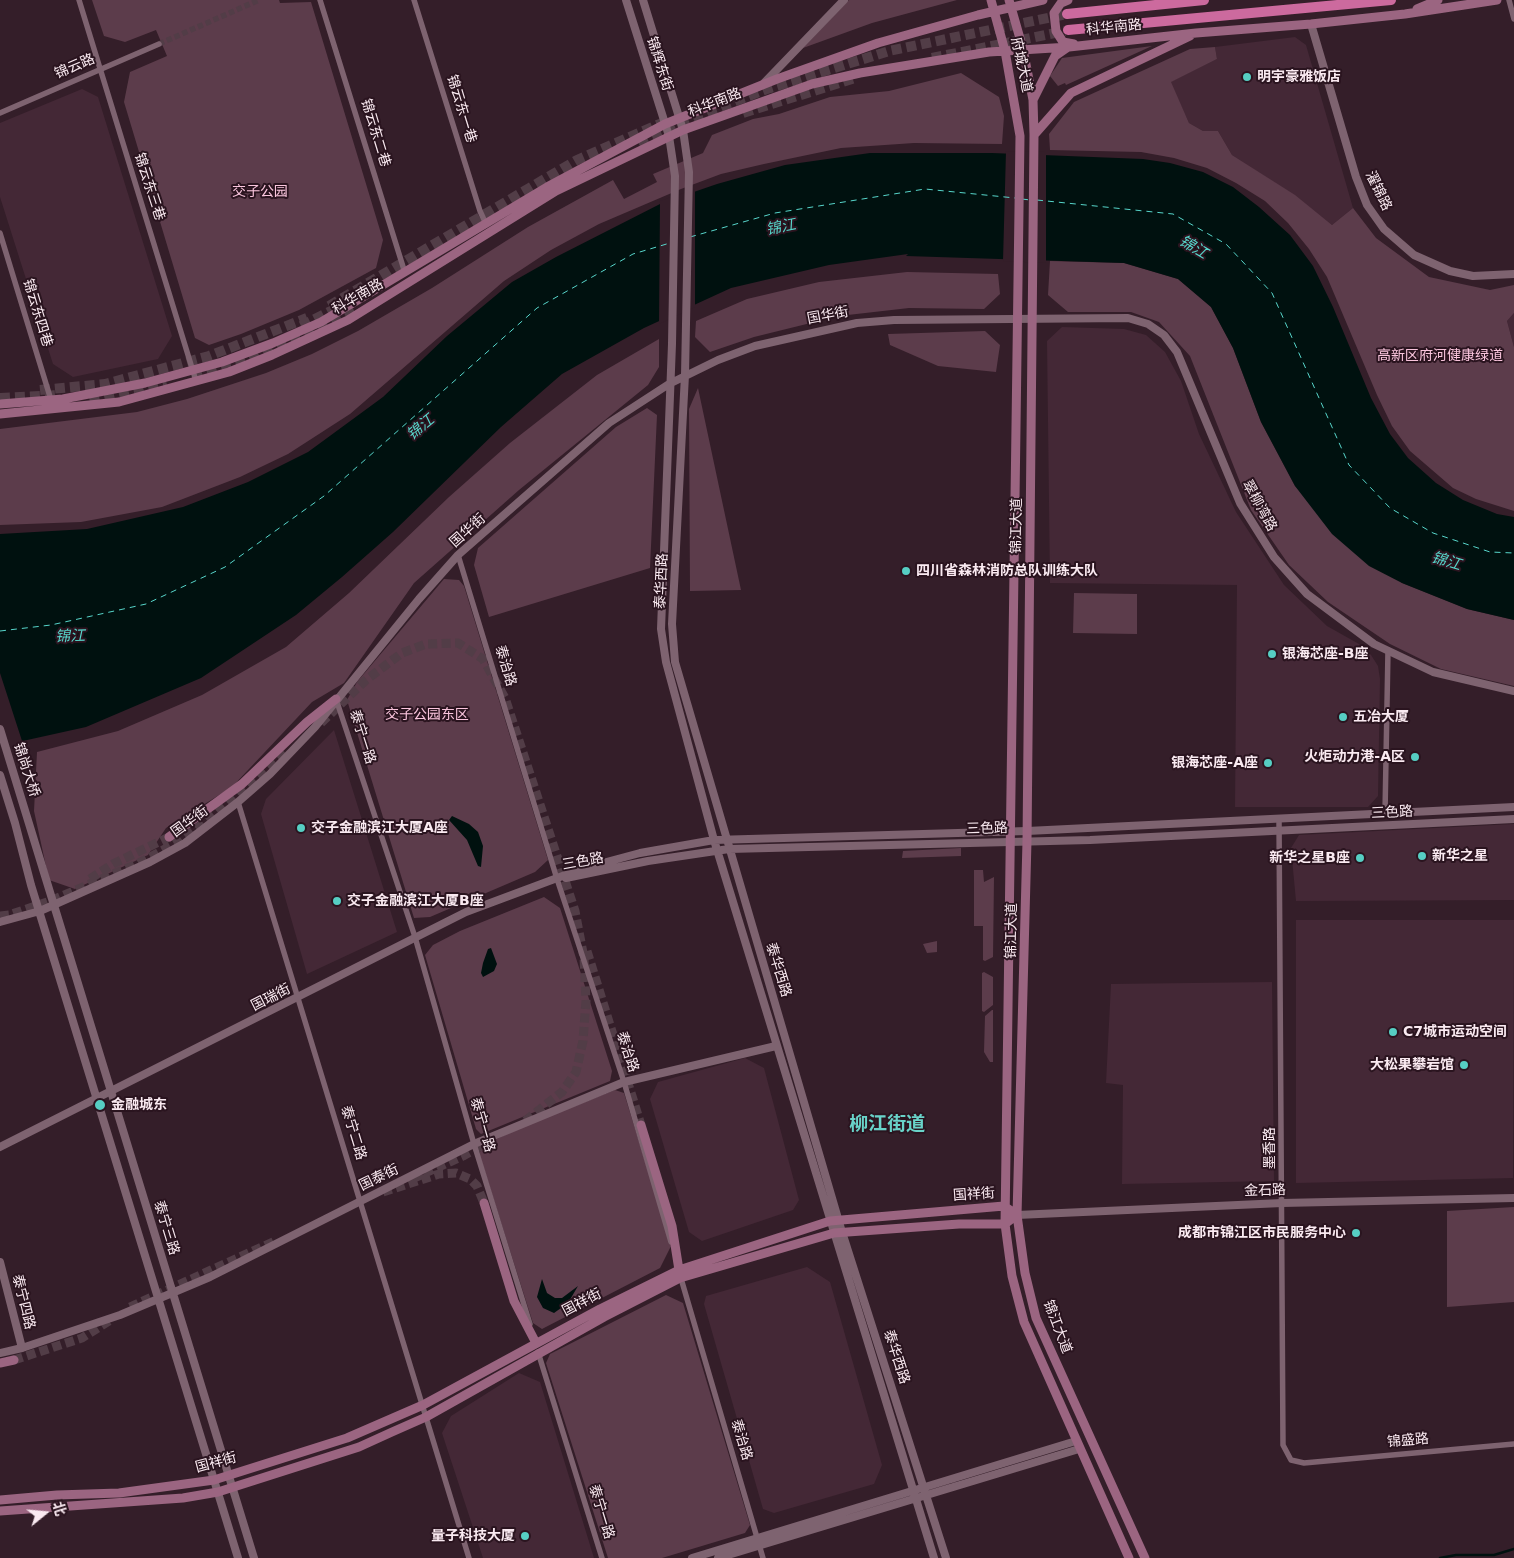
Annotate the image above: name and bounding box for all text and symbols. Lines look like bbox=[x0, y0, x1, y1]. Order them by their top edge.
street label: 科华南路 bbox=[1085, 17, 1143, 39]
street label: 锦辉东街 bbox=[642, 35, 676, 93]
street label: 府城大道 bbox=[1007, 36, 1035, 94]
street label: 锦云路 bbox=[52, 51, 98, 83]
place label: 明宇豪雅饭店 bbox=[1257, 69, 1341, 85]
marker: 明宇豪雅饭店 bbox=[1241, 71, 1253, 83]
street label: 锦云东一巷 bbox=[443, 73, 479, 145]
street label: 科华南路 bbox=[686, 85, 744, 121]
street label: 锦云东二巷 bbox=[357, 97, 393, 169]
street label: 锦云东三巷 bbox=[130, 151, 168, 223]
street label: 濯锦路 bbox=[1361, 168, 1395, 214]
park label: 交子公园 bbox=[232, 184, 288, 200]
water label: 锦江 bbox=[765, 216, 797, 240]
water label: 锦江 bbox=[1176, 233, 1210, 263]
street label: 科华南路 bbox=[330, 276, 386, 318]
street label: 锦云东四巷 bbox=[19, 277, 55, 349]
street label: 国华街 bbox=[806, 304, 850, 328]
park label: 高新区府河健康绿道 bbox=[1377, 348, 1503, 364]
water label: 锦江 bbox=[404, 411, 438, 445]
street label: 翠柳湾路 bbox=[1238, 477, 1280, 535]
street label: 锦江大道 bbox=[1008, 498, 1026, 554]
street label: 国华街 bbox=[447, 511, 489, 551]
water label: 锦江 bbox=[1429, 549, 1463, 575]
street label: 泰华西路 bbox=[652, 553, 672, 609]
place label: 四川省森林消防总队训练大队 bbox=[916, 563, 1098, 579]
marker: 四川省森林消防总队训练大队 bbox=[900, 565, 912, 577]
water label: 锦江 bbox=[55, 627, 85, 647]
street label: 泰治路 bbox=[491, 643, 519, 689]
place label: 银海芯座-B座 bbox=[1282, 646, 1368, 662]
marker: 银海芯座-B座 bbox=[1266, 648, 1278, 660]
park label: 交子公园东区 bbox=[385, 707, 469, 723]
street label: 泰宁一路 bbox=[345, 708, 379, 766]
place label: 五冶大厦 bbox=[1353, 709, 1409, 725]
marker: 五冶大厦 bbox=[1337, 711, 1349, 723]
street label: 锦尚大桥 bbox=[9, 741, 43, 799]
place label: 火炬动力港-A区 bbox=[1304, 749, 1405, 765]
marker: 火炬动力港-A区 bbox=[1409, 751, 1421, 763]
place label: 银海芯座-A座 bbox=[1171, 755, 1258, 771]
marker: 银海芯座-A座 bbox=[1262, 757, 1274, 769]
street label: 国华街 bbox=[168, 803, 212, 841]
street label: 三色路 bbox=[1371, 804, 1413, 822]
place label: 交子金融滨江大厦A座 bbox=[311, 820, 448, 836]
street label: 三色路 bbox=[966, 820, 1008, 838]
marker: 交子金融滨江大厦A座 bbox=[295, 822, 307, 834]
place label: 新华之星 bbox=[1432, 848, 1488, 864]
street label: 三色路 bbox=[561, 850, 605, 874]
place label: 新华之星B座 bbox=[1269, 850, 1350, 866]
marker: 新华之星 bbox=[1416, 850, 1428, 862]
marker: 新华之星B座 bbox=[1354, 852, 1366, 864]
place label: 交子金融滨江大厦B座 bbox=[347, 893, 484, 909]
marker: 交子金融滨江大厦B座 bbox=[331, 895, 343, 907]
street label: 锦江大道 bbox=[1003, 903, 1021, 959]
street label: 泰华西路 bbox=[762, 941, 794, 999]
street label: 国瑞街 bbox=[248, 981, 294, 1015]
place label: C7城市运动空间 bbox=[1403, 1024, 1507, 1040]
marker: C7城市运动空间 bbox=[1387, 1026, 1399, 1038]
street label: 泰治路 bbox=[613, 1029, 641, 1075]
place label: 大松果攀岩馆 bbox=[1370, 1057, 1454, 1073]
marker: 大松果攀岩馆 bbox=[1458, 1059, 1470, 1071]
street label: 泰宁一路 bbox=[466, 1096, 498, 1154]
place label: 金融城东 bbox=[111, 1097, 167, 1113]
marker: 金融城东 bbox=[93, 1098, 107, 1112]
street label: 泰宁二路 bbox=[337, 1104, 369, 1162]
district label: 柳江街道 bbox=[849, 1114, 925, 1136]
street label: 墨香路 bbox=[1262, 1127, 1278, 1169]
street label: 国泰街 bbox=[356, 1161, 402, 1195]
street label: 金石路 bbox=[1244, 1182, 1286, 1200]
street label: 国祥街 bbox=[952, 1185, 996, 1205]
street label: 泰宁三路 bbox=[150, 1199, 182, 1257]
place label: 成都市锦江区市民服务中心 bbox=[1178, 1225, 1346, 1241]
marker: 成都市锦江区市民服务中心 bbox=[1350, 1227, 1362, 1239]
street label: 泰宁四路 bbox=[8, 1273, 38, 1331]
street label: 国祥街 bbox=[560, 1286, 604, 1320]
street label: 锦江大道 bbox=[1039, 1298, 1075, 1356]
street label: 泰华西路 bbox=[879, 1328, 913, 1386]
street label: 泰治路 bbox=[727, 1417, 755, 1463]
street label: 锦盛路 bbox=[1386, 1431, 1430, 1451]
street label: 国祥街 bbox=[194, 1449, 238, 1477]
street label: 泰宁一路 bbox=[585, 1483, 617, 1541]
north arrow bbox=[20, 1488, 70, 1538]
text: 北 bbox=[50, 1500, 69, 1518]
place label: 量子科技大厦 bbox=[431, 1528, 515, 1544]
marker: 量子科技大厦 bbox=[519, 1530, 531, 1542]

